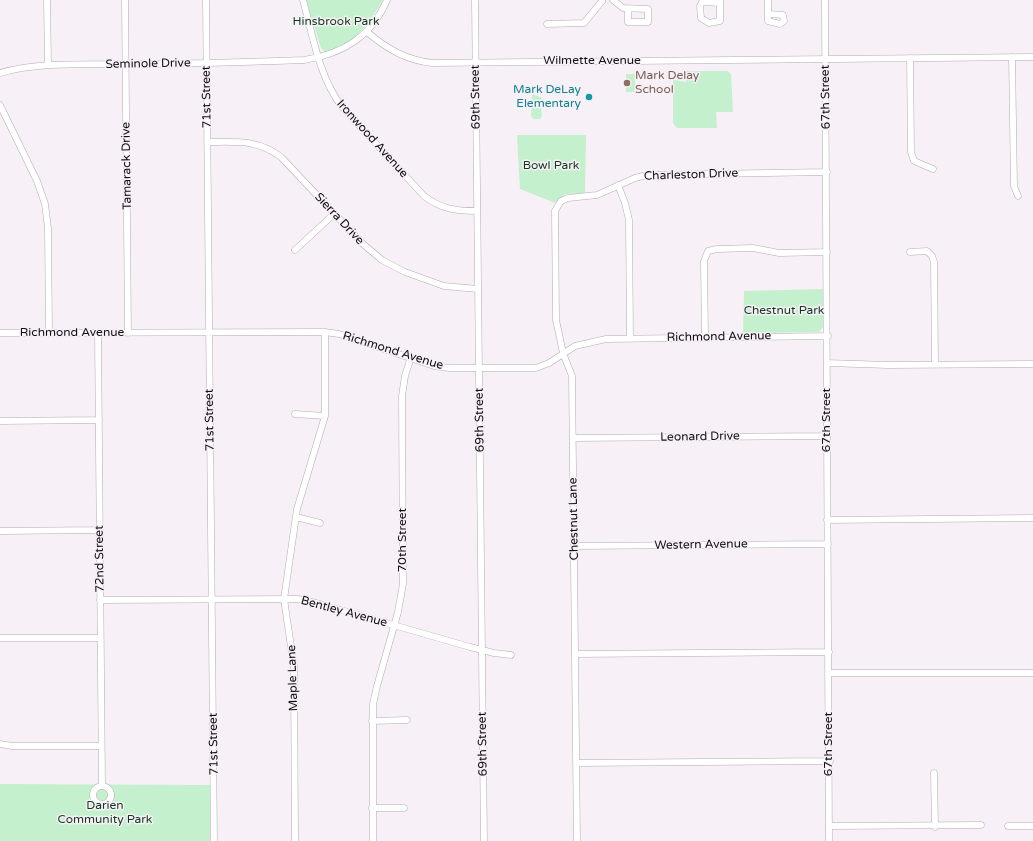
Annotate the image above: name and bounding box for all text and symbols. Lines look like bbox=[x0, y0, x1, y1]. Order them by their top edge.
park label: Hinsbrook Park bbox=[293, 15, 379, 29]
street label: Wilmette Avenue bbox=[543, 54, 641, 68]
street label: Seminole Drive bbox=[105, 56, 191, 72]
street label: 71st Street bbox=[199, 65, 215, 129]
street label: 69th Street bbox=[468, 65, 484, 129]
street label: 67th Street bbox=[818, 65, 834, 129]
place label: Mark Delay School bbox=[635, 69, 699, 97]
marker: Mark Delay School bbox=[622, 78, 632, 88]
place label: Mark DeLay Elementary bbox=[513, 83, 581, 111]
marker: Mark DeLay Elementary bbox=[584, 92, 594, 102]
street label: Ironwood Avenue bbox=[333, 97, 411, 181]
street label: Tamarack Drive bbox=[119, 122, 135, 210]
park label: Bowl Park bbox=[523, 159, 579, 173]
street label: Charleston Drive bbox=[644, 166, 738, 184]
street label: Sierra Drive bbox=[311, 190, 367, 248]
park label: Chestnut Park bbox=[744, 304, 824, 318]
street label: Richmond Avenue bbox=[20, 326, 124, 340]
street label: Richmond Avenue bbox=[341, 329, 445, 373]
street label: Richmond Avenue bbox=[667, 329, 771, 345]
street label: 71st Street bbox=[202, 388, 218, 452]
street label: 69th Street bbox=[472, 388, 488, 452]
street label: 67th Street bbox=[820, 388, 834, 452]
street label: Leonard Drive bbox=[660, 429, 740, 445]
street label: Chestnut Lane bbox=[566, 477, 582, 561]
street label: 70th Street bbox=[396, 508, 410, 572]
street label: 72nd Street bbox=[92, 525, 108, 593]
street label: Western Avenue bbox=[654, 537, 748, 553]
street label: Bentley Avenue bbox=[299, 594, 389, 630]
street label: Maple Lane bbox=[285, 644, 301, 712]
street label: 71st Street bbox=[206, 712, 222, 776]
street label: 69th Street bbox=[475, 712, 491, 776]
street label: 67th Street bbox=[822, 712, 836, 776]
park label: Darien Community Park bbox=[58, 799, 152, 827]

